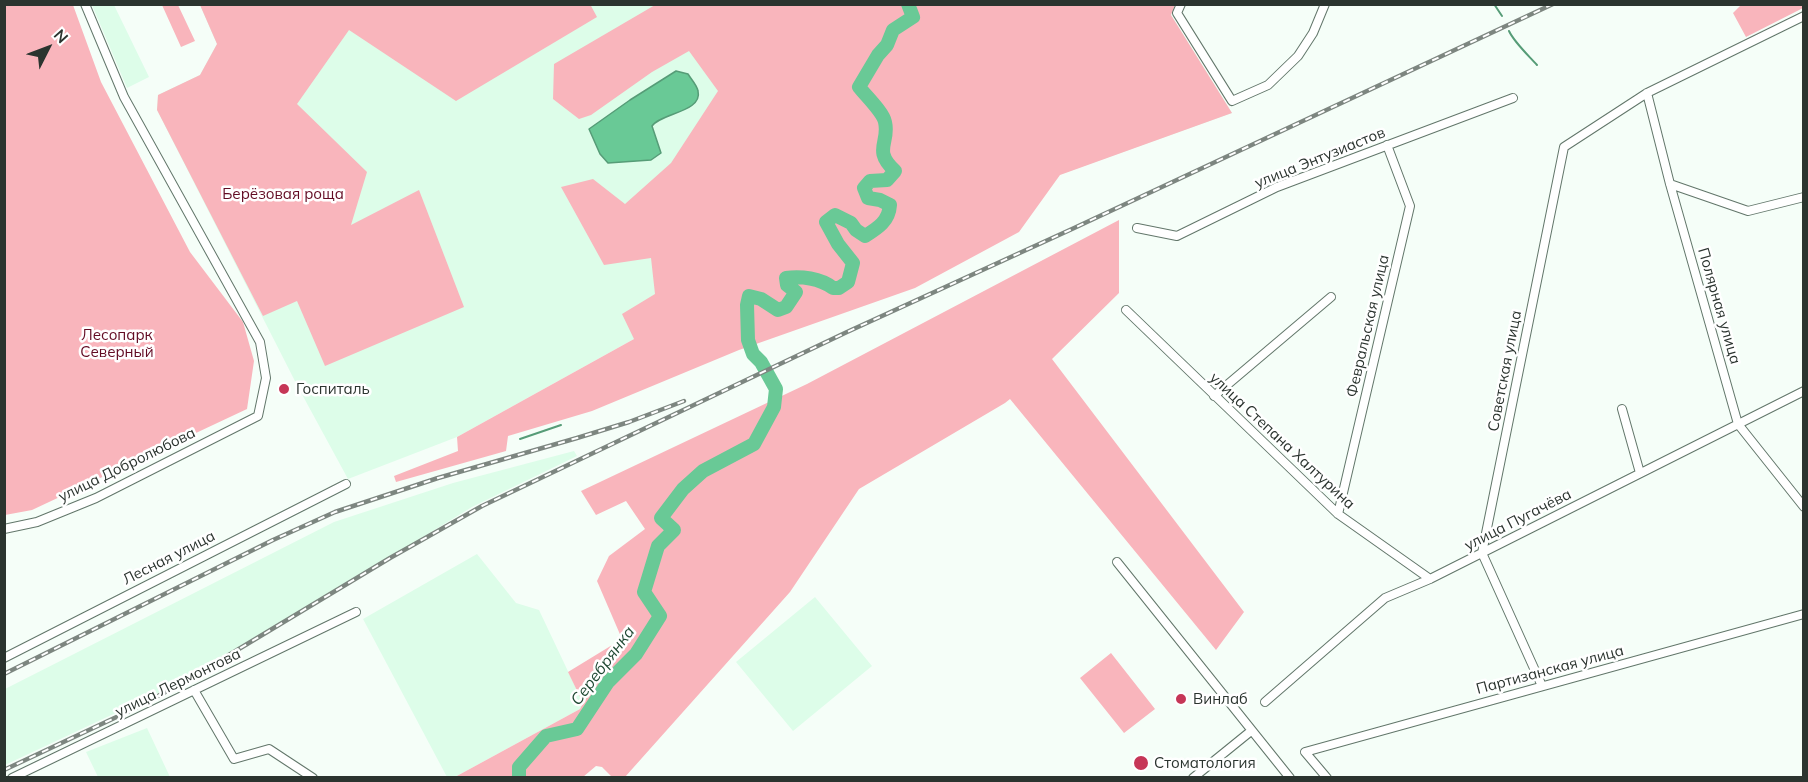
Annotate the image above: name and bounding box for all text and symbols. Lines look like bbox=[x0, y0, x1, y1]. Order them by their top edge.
north arrow bbox=[18, 18, 78, 78]
text: N bbox=[50, 25, 73, 47]
street label: улица Энтузиастов bbox=[1252, 124, 1388, 192]
park label: Берёзовая роща bbox=[222, 185, 344, 203]
street label: Полярная улица bbox=[1694, 246, 1744, 366]
street label: Февральская улица bbox=[1343, 253, 1393, 399]
street label: Советская улица bbox=[1484, 309, 1526, 433]
park label: Лесопарк Северный bbox=[80, 326, 154, 361]
street label: улица Степана Халтурина bbox=[1206, 369, 1358, 513]
place label: Госпиталь bbox=[296, 380, 370, 398]
marker: Госпиталь bbox=[277, 382, 291, 396]
street label: улица Добролюбова bbox=[55, 424, 199, 506]
street label: улица Пугачёва bbox=[1462, 485, 1574, 555]
street label: Лесная улица bbox=[120, 527, 218, 589]
water label: Серебрянка bbox=[567, 623, 639, 709]
street label: Партизанская улица bbox=[1474, 642, 1626, 698]
street label: улица Лермонтова bbox=[112, 645, 244, 721]
place label: Винлаб bbox=[1193, 690, 1248, 708]
marker: Винлаб bbox=[1174, 692, 1188, 706]
marker: Стоматология bbox=[1132, 754, 1150, 772]
place label: Стоматология bbox=[1154, 754, 1256, 772]

